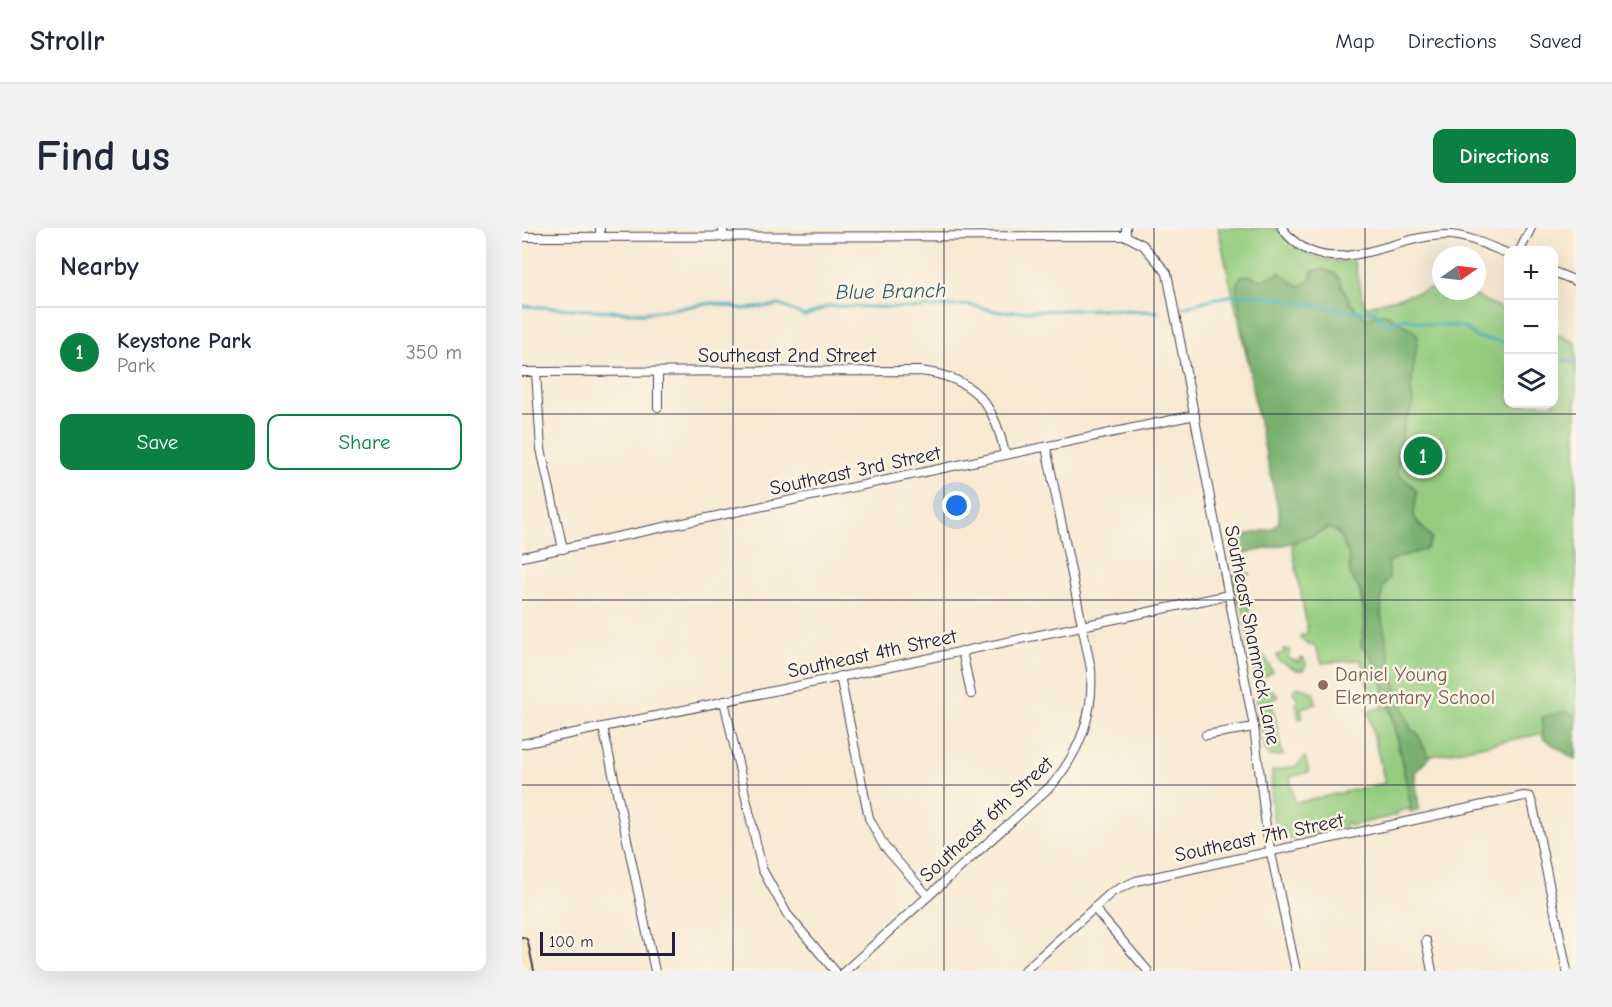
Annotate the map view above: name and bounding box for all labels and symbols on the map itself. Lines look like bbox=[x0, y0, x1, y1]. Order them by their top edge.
north arrow bbox=[1432, 246, 1486, 300]
water label: Blue Branch bbox=[835, 278, 947, 304]
street label: Southeast 2nd Street bbox=[698, 344, 877, 367]
pin: 1 bbox=[1404, 434, 1442, 478]
street label: Southeast 3rd Street bbox=[768, 441, 944, 500]
your location bbox=[942, 491, 971, 520]
street label: Southeast Shamrock Lane bbox=[1220, 523, 1285, 747]
street label: Southeast 4th Street bbox=[785, 624, 960, 683]
place label: Daniel Young Elementary School bbox=[1335, 663, 1495, 709]
marker: Daniel Young Elementary School bbox=[1316, 678, 1330, 692]
street label: Southeast 6th Street bbox=[915, 751, 1059, 887]
street label: Southeast 7th Street bbox=[1173, 808, 1347, 867]
scale bar bbox=[540, 929, 675, 956]

